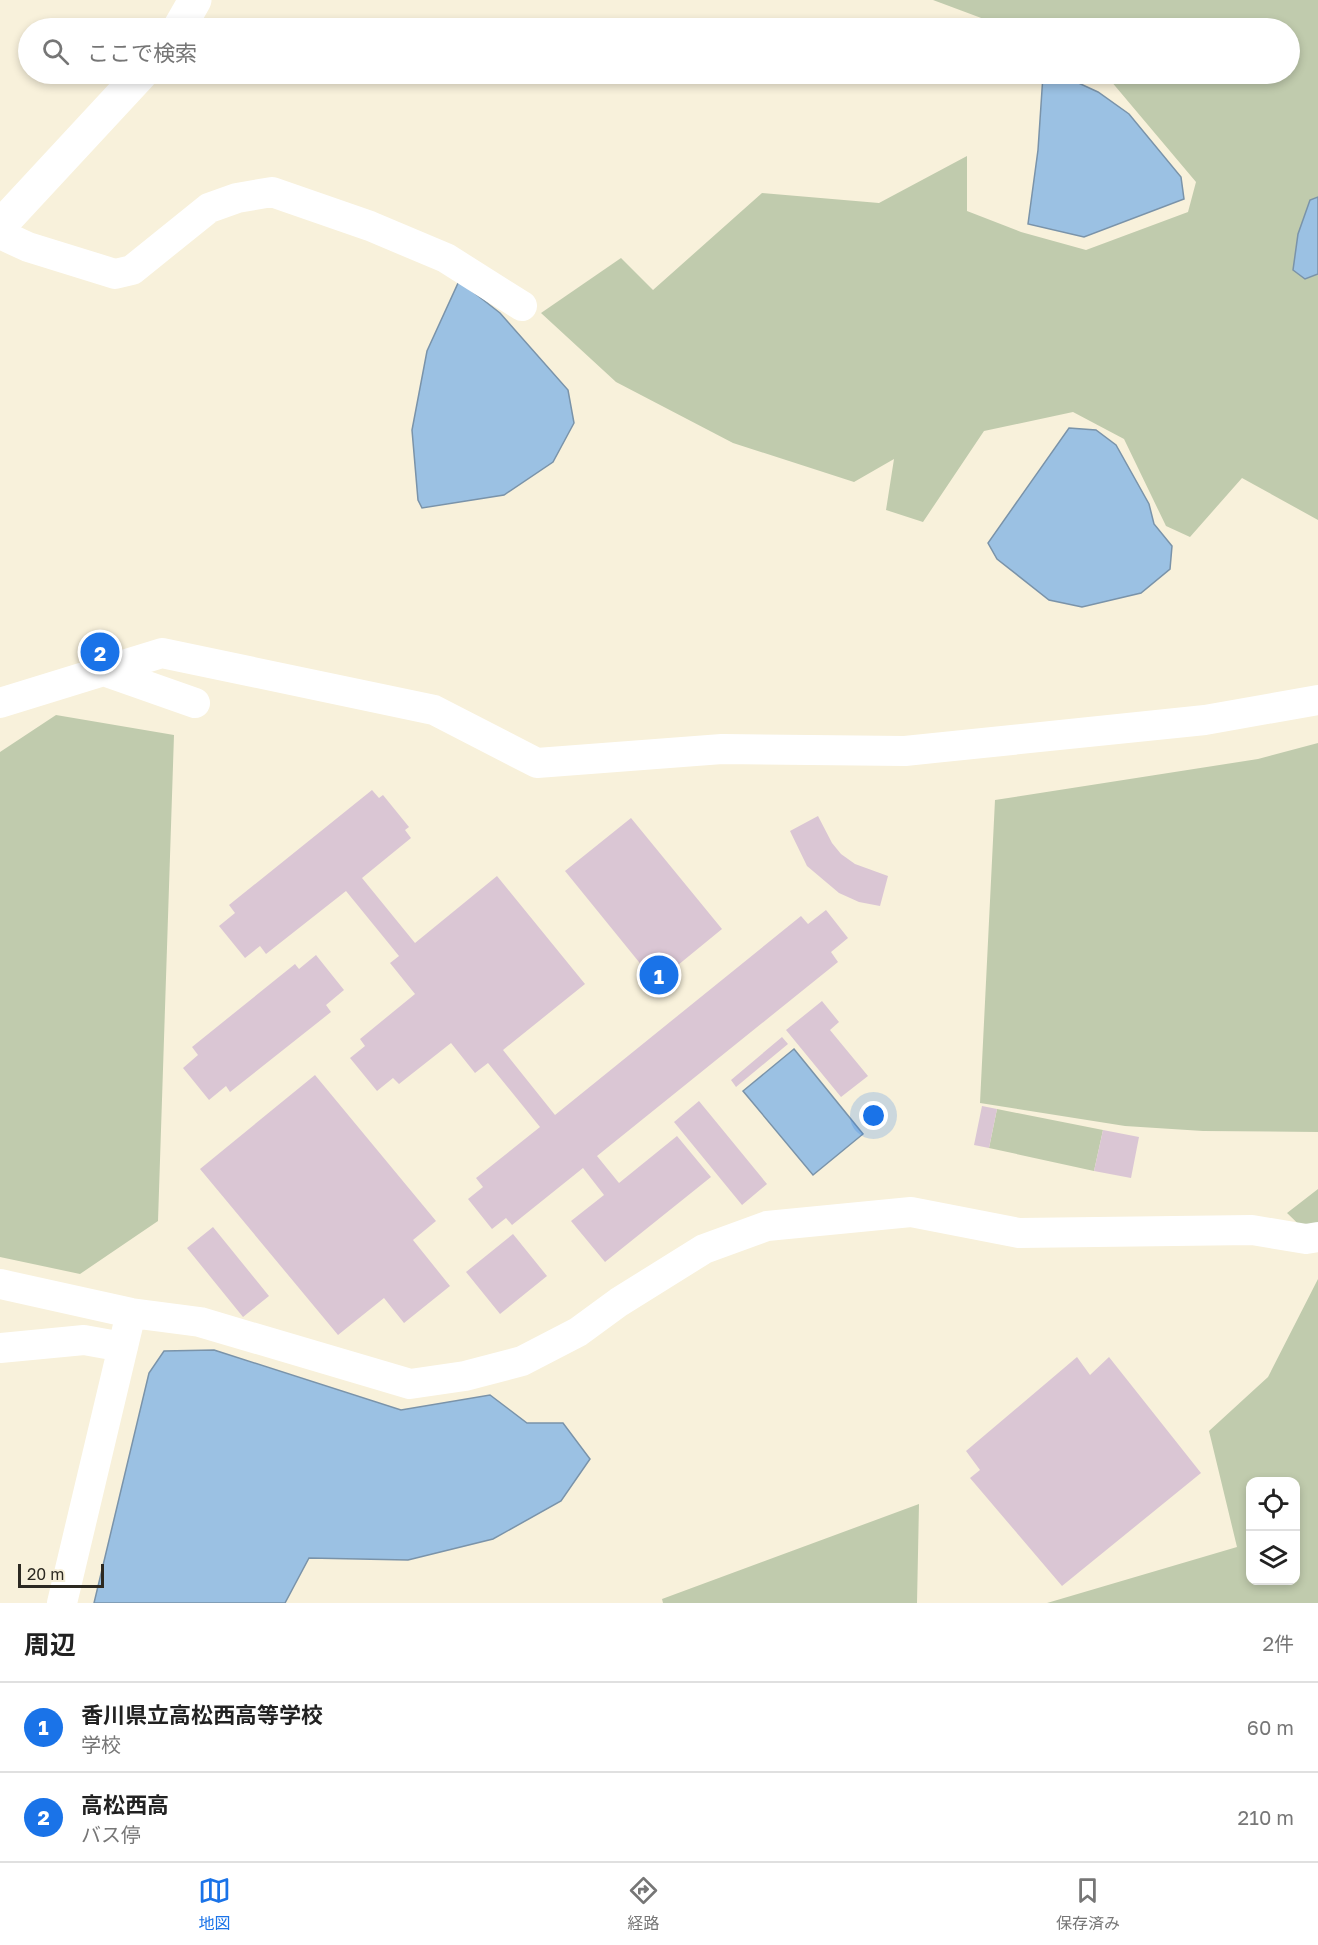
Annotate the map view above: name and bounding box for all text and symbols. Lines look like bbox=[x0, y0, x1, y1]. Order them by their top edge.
search box bbox=[18, 18, 1300, 84]
icon: search bbox=[39, 35, 72, 68]
text: ここで検索 bbox=[87, 39, 197, 66]
pin: 2 bbox=[80, 630, 120, 674]
pin: 1 bbox=[640, 952, 678, 998]
your location bbox=[859, 1101, 888, 1130]
map controls bbox=[1246, 1477, 1300, 1585]
button: locate bbox=[1246, 1477, 1300, 1531]
button: layers bbox=[1246, 1531, 1300, 1585]
scale bar bbox=[18, 1561, 104, 1588]
text: 20 m bbox=[27, 1564, 64, 1584]
text: 周辺 bbox=[24, 1629, 76, 1660]
text: 2件 bbox=[1262, 1631, 1294, 1655]
text: 香川県立高松西高等学校 bbox=[81, 1701, 323, 1728]
text: 1 bbox=[38, 1715, 49, 1739]
text: 60 m bbox=[1247, 1715, 1294, 1739]
text: 学校 bbox=[81, 1732, 121, 1756]
text: 高松西高 bbox=[81, 1791, 169, 1818]
text: 2 bbox=[37, 1805, 50, 1829]
text: 210 m bbox=[1238, 1805, 1294, 1829]
text: バス停 bbox=[81, 1822, 141, 1846]
tab: 地図 bbox=[198, 1874, 231, 1934]
tab: 経路 bbox=[627, 1874, 660, 1934]
tab: 保存済み bbox=[1056, 1874, 1120, 1934]

